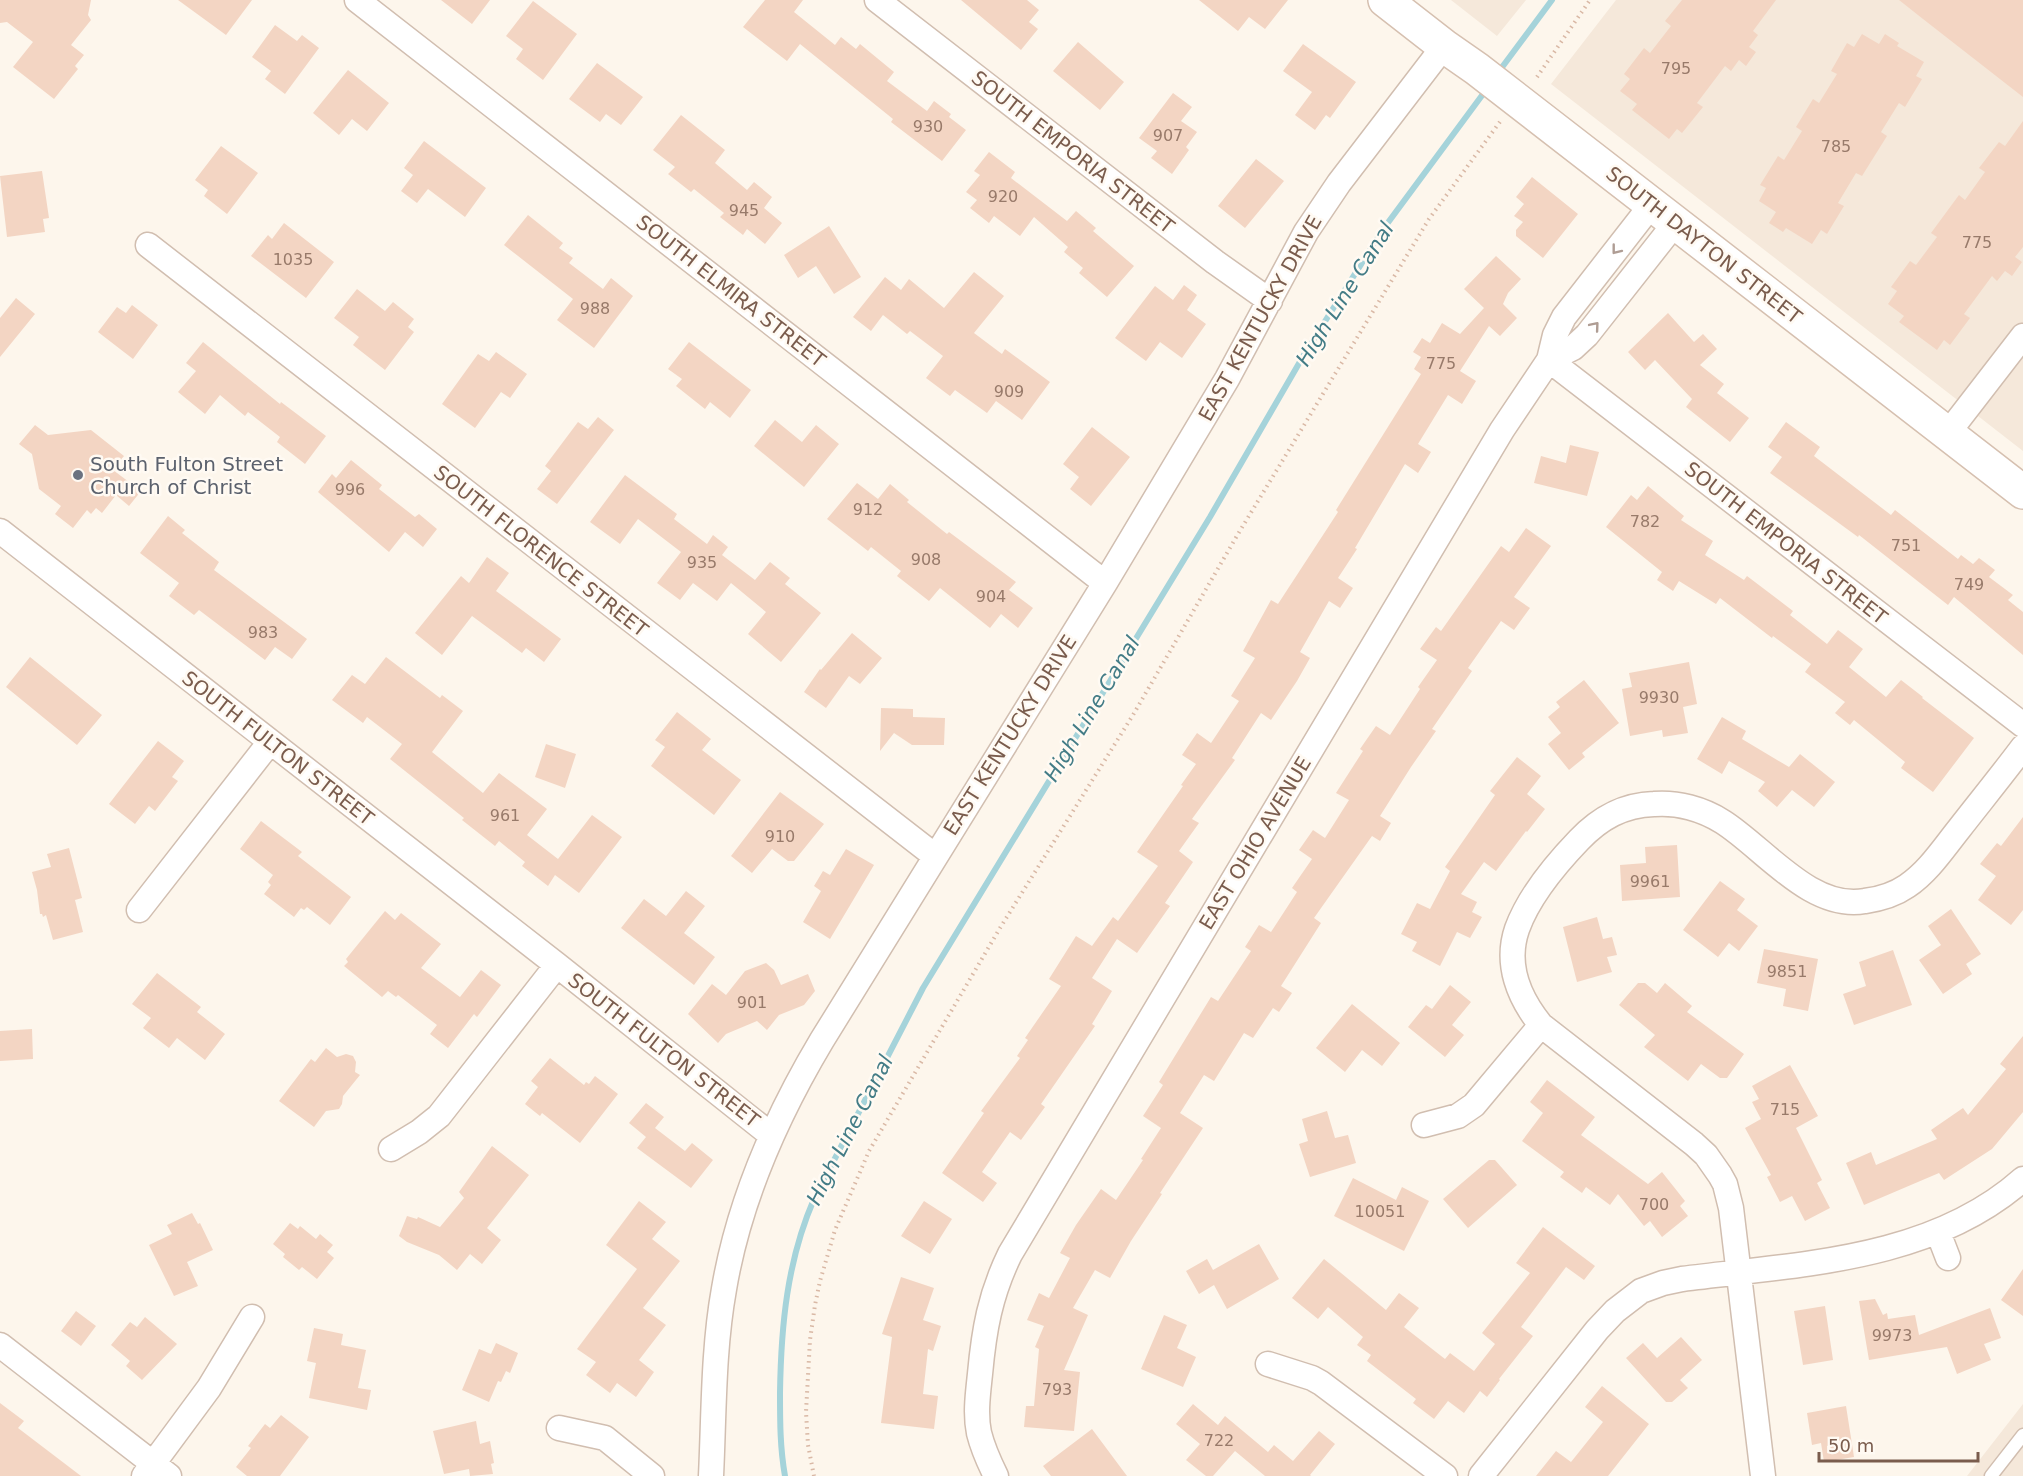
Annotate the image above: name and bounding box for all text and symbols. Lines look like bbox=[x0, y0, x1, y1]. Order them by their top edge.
house number: 795 bbox=[1661, 59, 1691, 78]
street label: SOUTH EMPORIA STREET bbox=[967, 65, 1180, 239]
house number: 930 bbox=[913, 117, 943, 136]
house number: 907 bbox=[1153, 126, 1183, 145]
house number: 785 bbox=[1821, 137, 1851, 156]
street label: SOUTH DAYTON STREET bbox=[1601, 161, 1807, 329]
house number: 920 bbox=[988, 187, 1018, 206]
house number: 945 bbox=[729, 201, 759, 220]
street label: SOUTH ELMIRA STREET bbox=[632, 210, 831, 373]
street label: EAST KENTUCKY DRIVE bbox=[1193, 211, 1327, 425]
water label: High Line Canal bbox=[1291, 218, 1399, 370]
house number: 775 bbox=[1962, 233, 1992, 252]
one-way arrow bbox=[1612, 243, 1623, 254]
house number: 1035 bbox=[273, 250, 313, 269]
house number: 988 bbox=[580, 299, 610, 318]
one-way arrow bbox=[1588, 322, 1599, 333]
house number: 775 bbox=[1426, 354, 1456, 373]
house number: 909 bbox=[994, 382, 1024, 401]
place label: South Fulton Street Church of Christ bbox=[90, 452, 283, 499]
street label: SOUTH EMPORIA STREET bbox=[1680, 456, 1893, 630]
street label: SOUTH FLORENCE STREET bbox=[429, 460, 653, 643]
marker: South Fulton Street Church of Christ bbox=[71, 468, 85, 482]
house number: 996 bbox=[335, 480, 365, 499]
house number: 912 bbox=[853, 500, 883, 519]
house number: 782 bbox=[1630, 512, 1660, 531]
house number: 751 bbox=[1891, 536, 1921, 555]
house number: 908 bbox=[911, 550, 941, 569]
house number: 935 bbox=[687, 553, 717, 572]
house number: 749 bbox=[1954, 575, 1984, 594]
house number: 904 bbox=[976, 587, 1006, 606]
house number: 983 bbox=[248, 623, 278, 642]
street label: EAST KENTUCKY DRIVE bbox=[938, 630, 1082, 840]
water label: High Line Canal bbox=[1039, 632, 1145, 786]
street label: SOUTH FULTON STREET bbox=[177, 666, 379, 831]
house number: 9930 bbox=[1639, 688, 1679, 707]
street label: EAST OHIO AVENUE bbox=[1194, 752, 1316, 934]
house number: 961 bbox=[490, 806, 520, 825]
house number: 910 bbox=[765, 827, 795, 846]
house number: 9961 bbox=[1630, 872, 1670, 891]
house number: 9851 bbox=[1767, 962, 1807, 981]
street label: SOUTH FULTON STREET bbox=[563, 968, 765, 1133]
house number: 901 bbox=[737, 993, 767, 1012]
water label: High Line Canal bbox=[802, 1051, 898, 1209]
house number: 715 bbox=[1770, 1100, 1800, 1119]
house number: 700 bbox=[1639, 1195, 1669, 1214]
house number: 10051 bbox=[1355, 1202, 1405, 1221]
house number: 9973 bbox=[1872, 1326, 1912, 1345]
house number: 793 bbox=[1042, 1380, 1072, 1399]
scale bar bbox=[1819, 1425, 1978, 1463]
house number: 722 bbox=[1204, 1431, 1234, 1450]
text: 50 m bbox=[1828, 1435, 1874, 1456]

